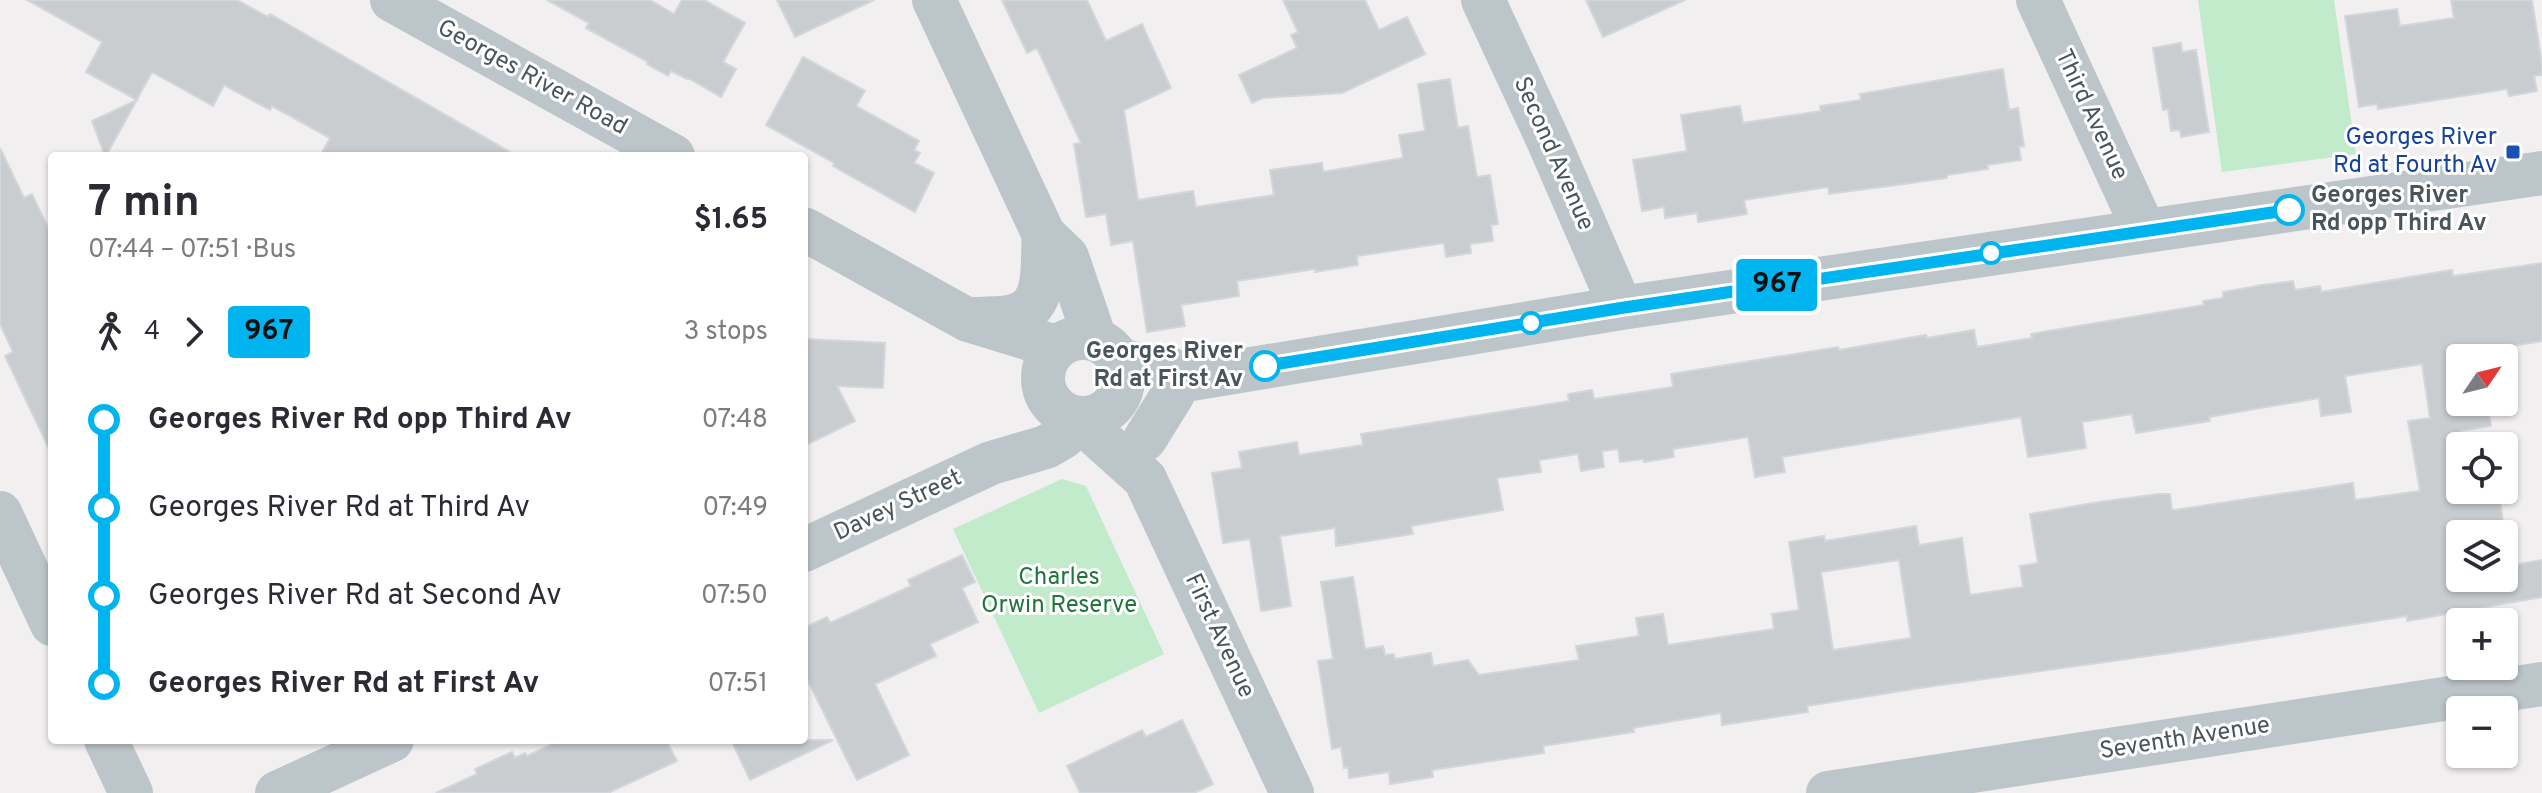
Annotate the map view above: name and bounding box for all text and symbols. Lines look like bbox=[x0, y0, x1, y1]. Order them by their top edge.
street label: Georges River Road bbox=[432, 13, 632, 143]
street label: Third Avenue bbox=[2048, 45, 2134, 185]
street label: Second Avenue bbox=[1506, 73, 1600, 235]
place label: Georges River Rd at Fourth Av bbox=[2333, 123, 2497, 181]
marker: Georges River Rd at Fourth Av bbox=[2504, 143, 2522, 161]
text: 7 min bbox=[88, 176, 200, 232]
place label: Georges River Rd opp Third Av bbox=[2311, 181, 2487, 239]
marker: Georges River Rd opp Third Av bbox=[2274, 195, 2304, 225]
text: $1.65 bbox=[694, 202, 768, 239]
text: 07:44 – 07:51 · Bus bbox=[88, 234, 296, 267]
unlabelled marker bbox=[1980, 242, 2002, 264]
line badge: 967 bbox=[1731, 259, 1823, 311]
text: 967 bbox=[1752, 267, 1802, 303]
icon: walk bbox=[88, 310, 132, 354]
icon: forward bbox=[172, 310, 216, 354]
unlabelled marker bbox=[1520, 312, 1542, 334]
text: 967 bbox=[244, 314, 294, 350]
text: 4 bbox=[144, 316, 160, 349]
text: 3 stops bbox=[684, 316, 768, 349]
place label: Georges River Rd at First Av bbox=[1086, 337, 1243, 395]
north arrow bbox=[2446, 344, 2518, 416]
map controls bbox=[2446, 344, 2518, 768]
marker: Georges River Rd at First Av bbox=[1250, 351, 1280, 381]
text: Georges River Rd opp Third Av bbox=[148, 402, 572, 439]
text: 07:48 bbox=[702, 404, 768, 437]
button: locate bbox=[2446, 432, 2518, 504]
street label: Davey Street bbox=[829, 463, 967, 549]
text: Georges River Rd at Third Av bbox=[148, 490, 530, 527]
text: 07:49 bbox=[702, 492, 768, 525]
button: layers bbox=[2446, 520, 2518, 592]
park label: Charles Orwin Reserve bbox=[981, 563, 1137, 621]
street label: First Avenue bbox=[1177, 569, 1261, 703]
text: Georges River Rd at Second Av bbox=[148, 578, 562, 615]
text: 07:50 bbox=[701, 580, 768, 613]
button: + bbox=[2446, 608, 2518, 680]
text: Georges River Rd at First Av bbox=[148, 666, 539, 703]
text: 07:51 bbox=[708, 668, 768, 701]
button: − bbox=[2446, 696, 2518, 768]
street label: Seventh Avenue bbox=[2098, 711, 2272, 767]

